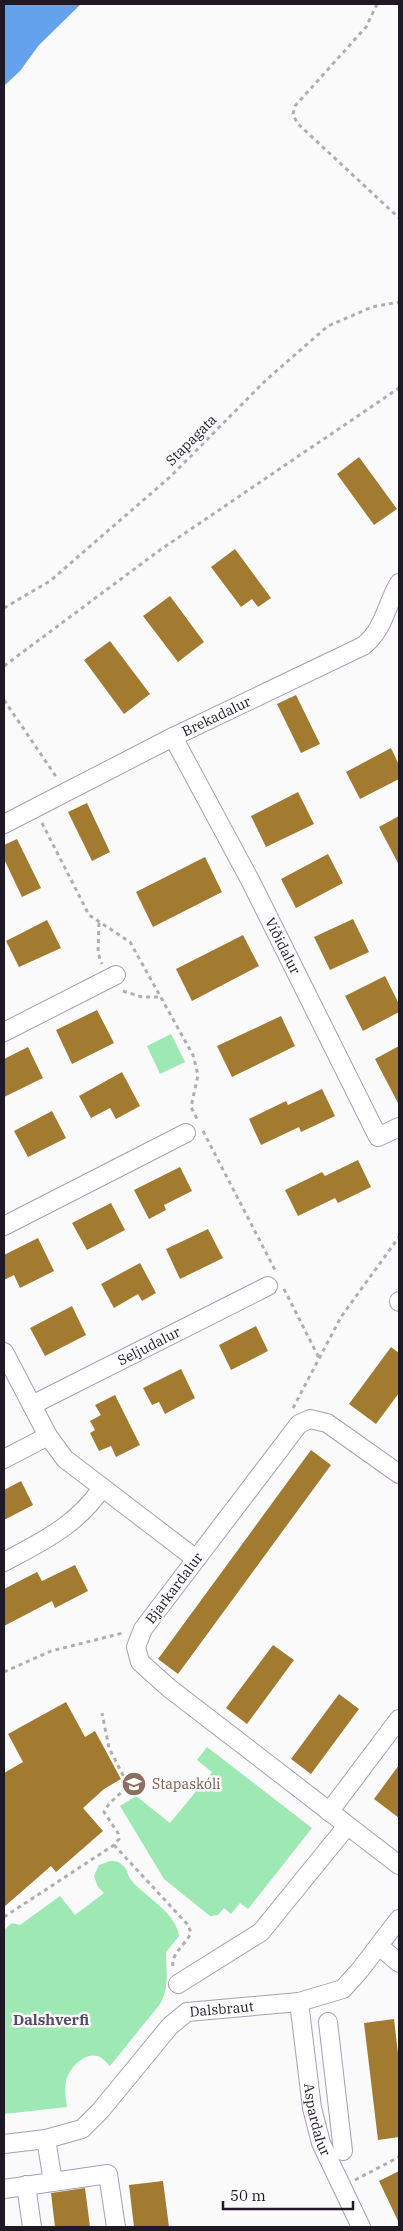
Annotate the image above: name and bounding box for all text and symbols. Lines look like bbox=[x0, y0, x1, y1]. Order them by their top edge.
street label: Stapagata bbox=[162, 410, 221, 469]
street label: Brekadalur bbox=[179, 692, 254, 740]
street label: Víðidalur bbox=[261, 915, 305, 978]
street label: Seljudalur bbox=[115, 1322, 184, 1369]
street label: Bjarkardalur bbox=[141, 1548, 207, 1627]
school or university icon: Stapaskóli bbox=[121, 1771, 147, 1797]
place label: Stapaskóli bbox=[152, 1775, 221, 1793]
street label: Dalsbraut bbox=[189, 1997, 255, 2021]
district label: Dalshverfi bbox=[13, 2010, 89, 2029]
street label: Aspardalur bbox=[300, 2082, 335, 2160]
scale bar bbox=[223, 2178, 353, 2210]
text: 50 m bbox=[230, 2186, 266, 2205]

